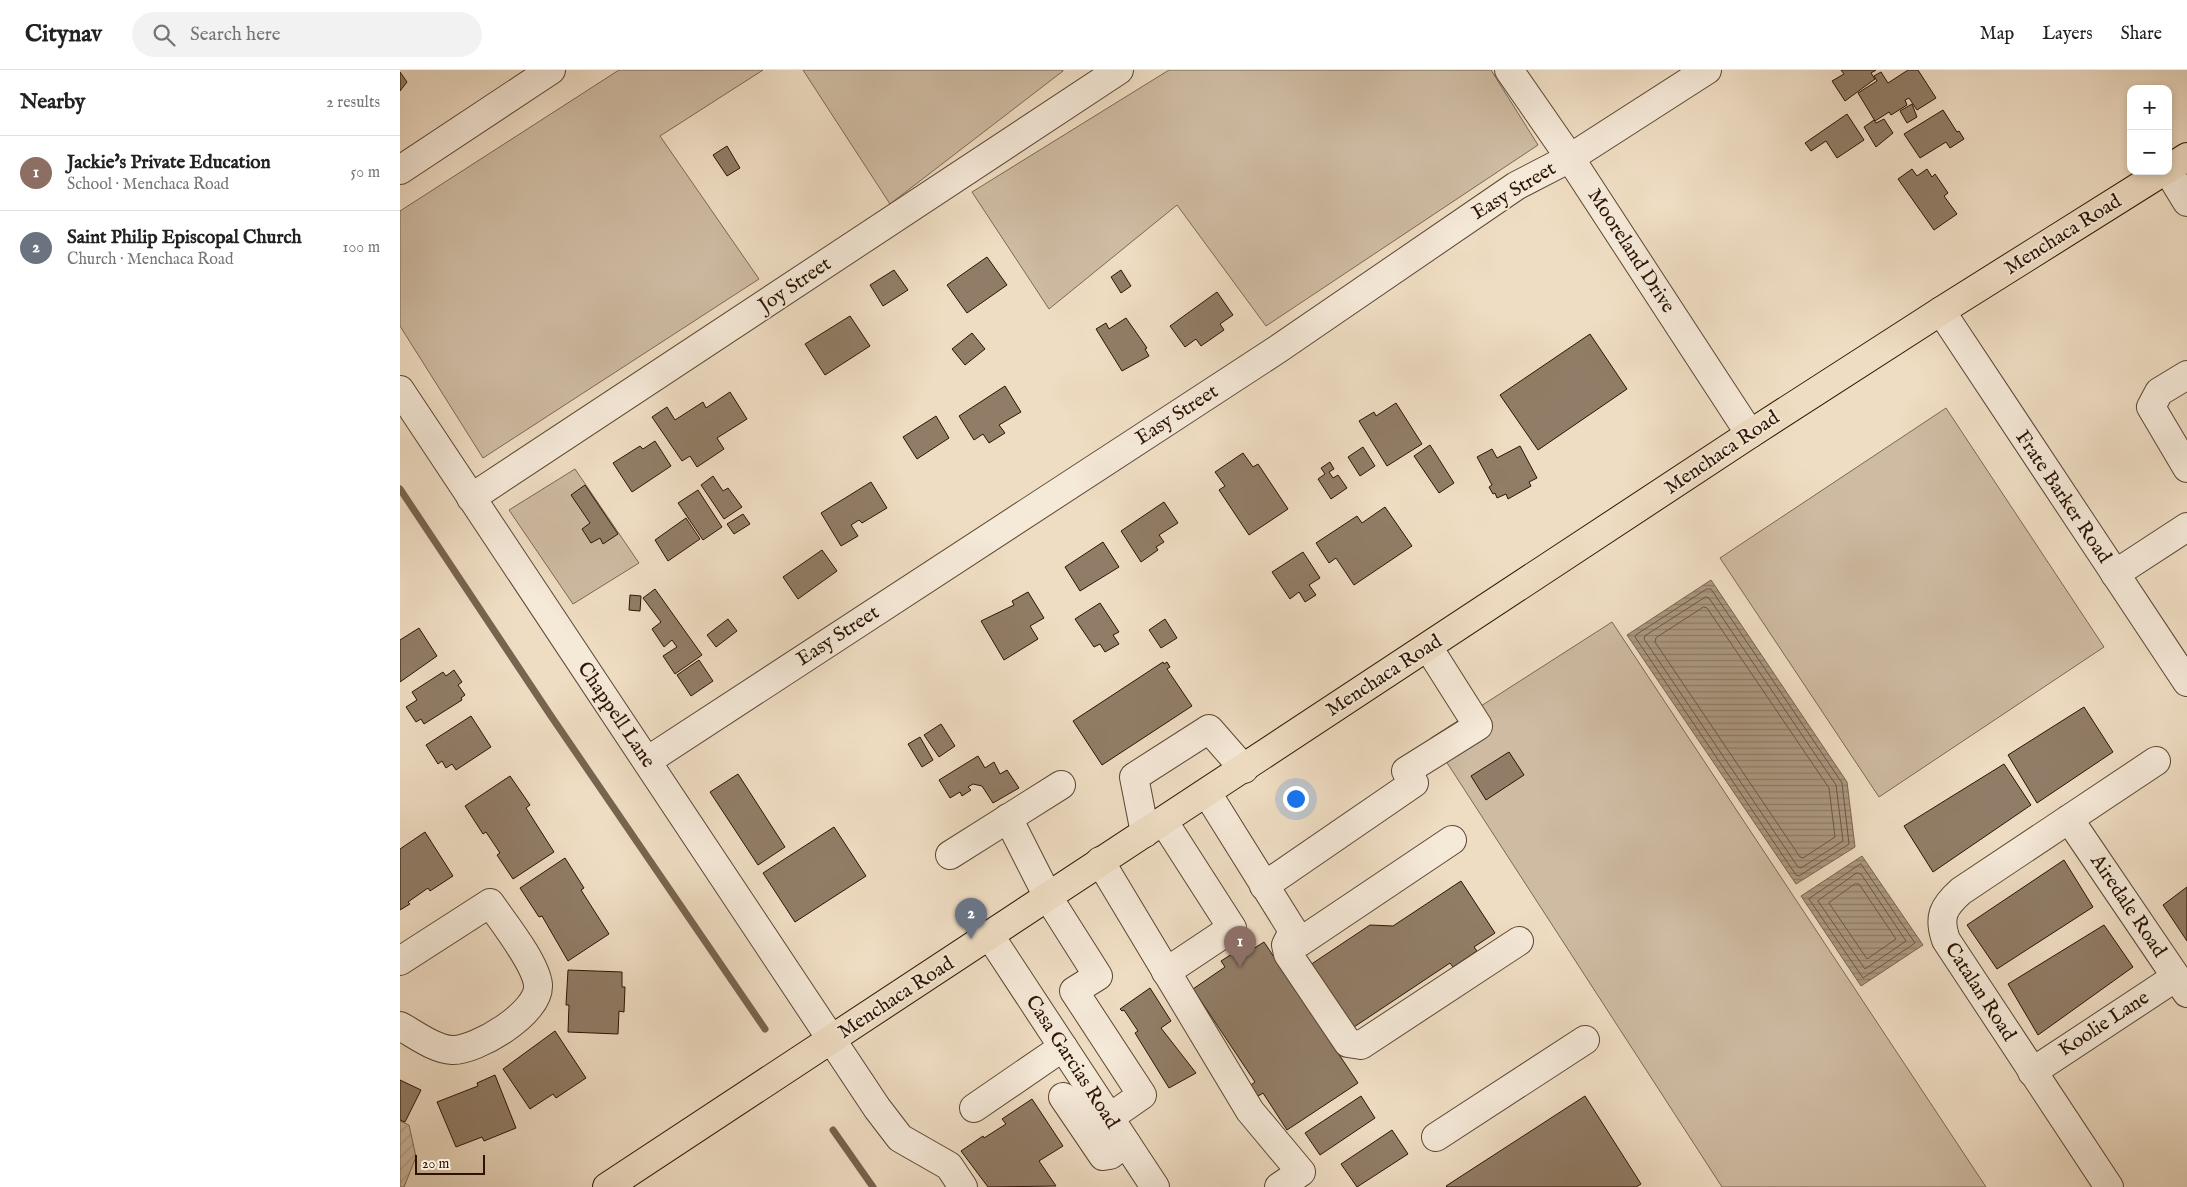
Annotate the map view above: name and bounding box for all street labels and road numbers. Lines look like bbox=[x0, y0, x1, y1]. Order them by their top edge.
street label: Easy Street bbox=[1468, 156, 1561, 226]
street label: Mooreland Drive bbox=[1582, 184, 1680, 318]
street label: Menchaca Road bbox=[2000, 189, 2126, 281]
street label: Joy Street bbox=[752, 252, 836, 319]
street label: Easy Street bbox=[1131, 379, 1223, 451]
street label: Menchaca Road bbox=[1660, 405, 1784, 501]
street label: Frate Barker Road bbox=[2009, 426, 2117, 568]
street label: Easy Street bbox=[792, 600, 884, 672]
street label: Menchaca Road bbox=[1321, 629, 1447, 723]
street label: Chappell Lane bbox=[571, 657, 661, 773]
street label: Airedale Road bbox=[2084, 849, 2172, 963]
street label: Catalan Road bbox=[1939, 938, 2021, 1046]
street label: Menchaca Road bbox=[833, 951, 959, 1045]
street label: Koolie Lane bbox=[2054, 986, 2154, 1062]
street label: Casa Garcias Road bbox=[1020, 991, 1125, 1134]

